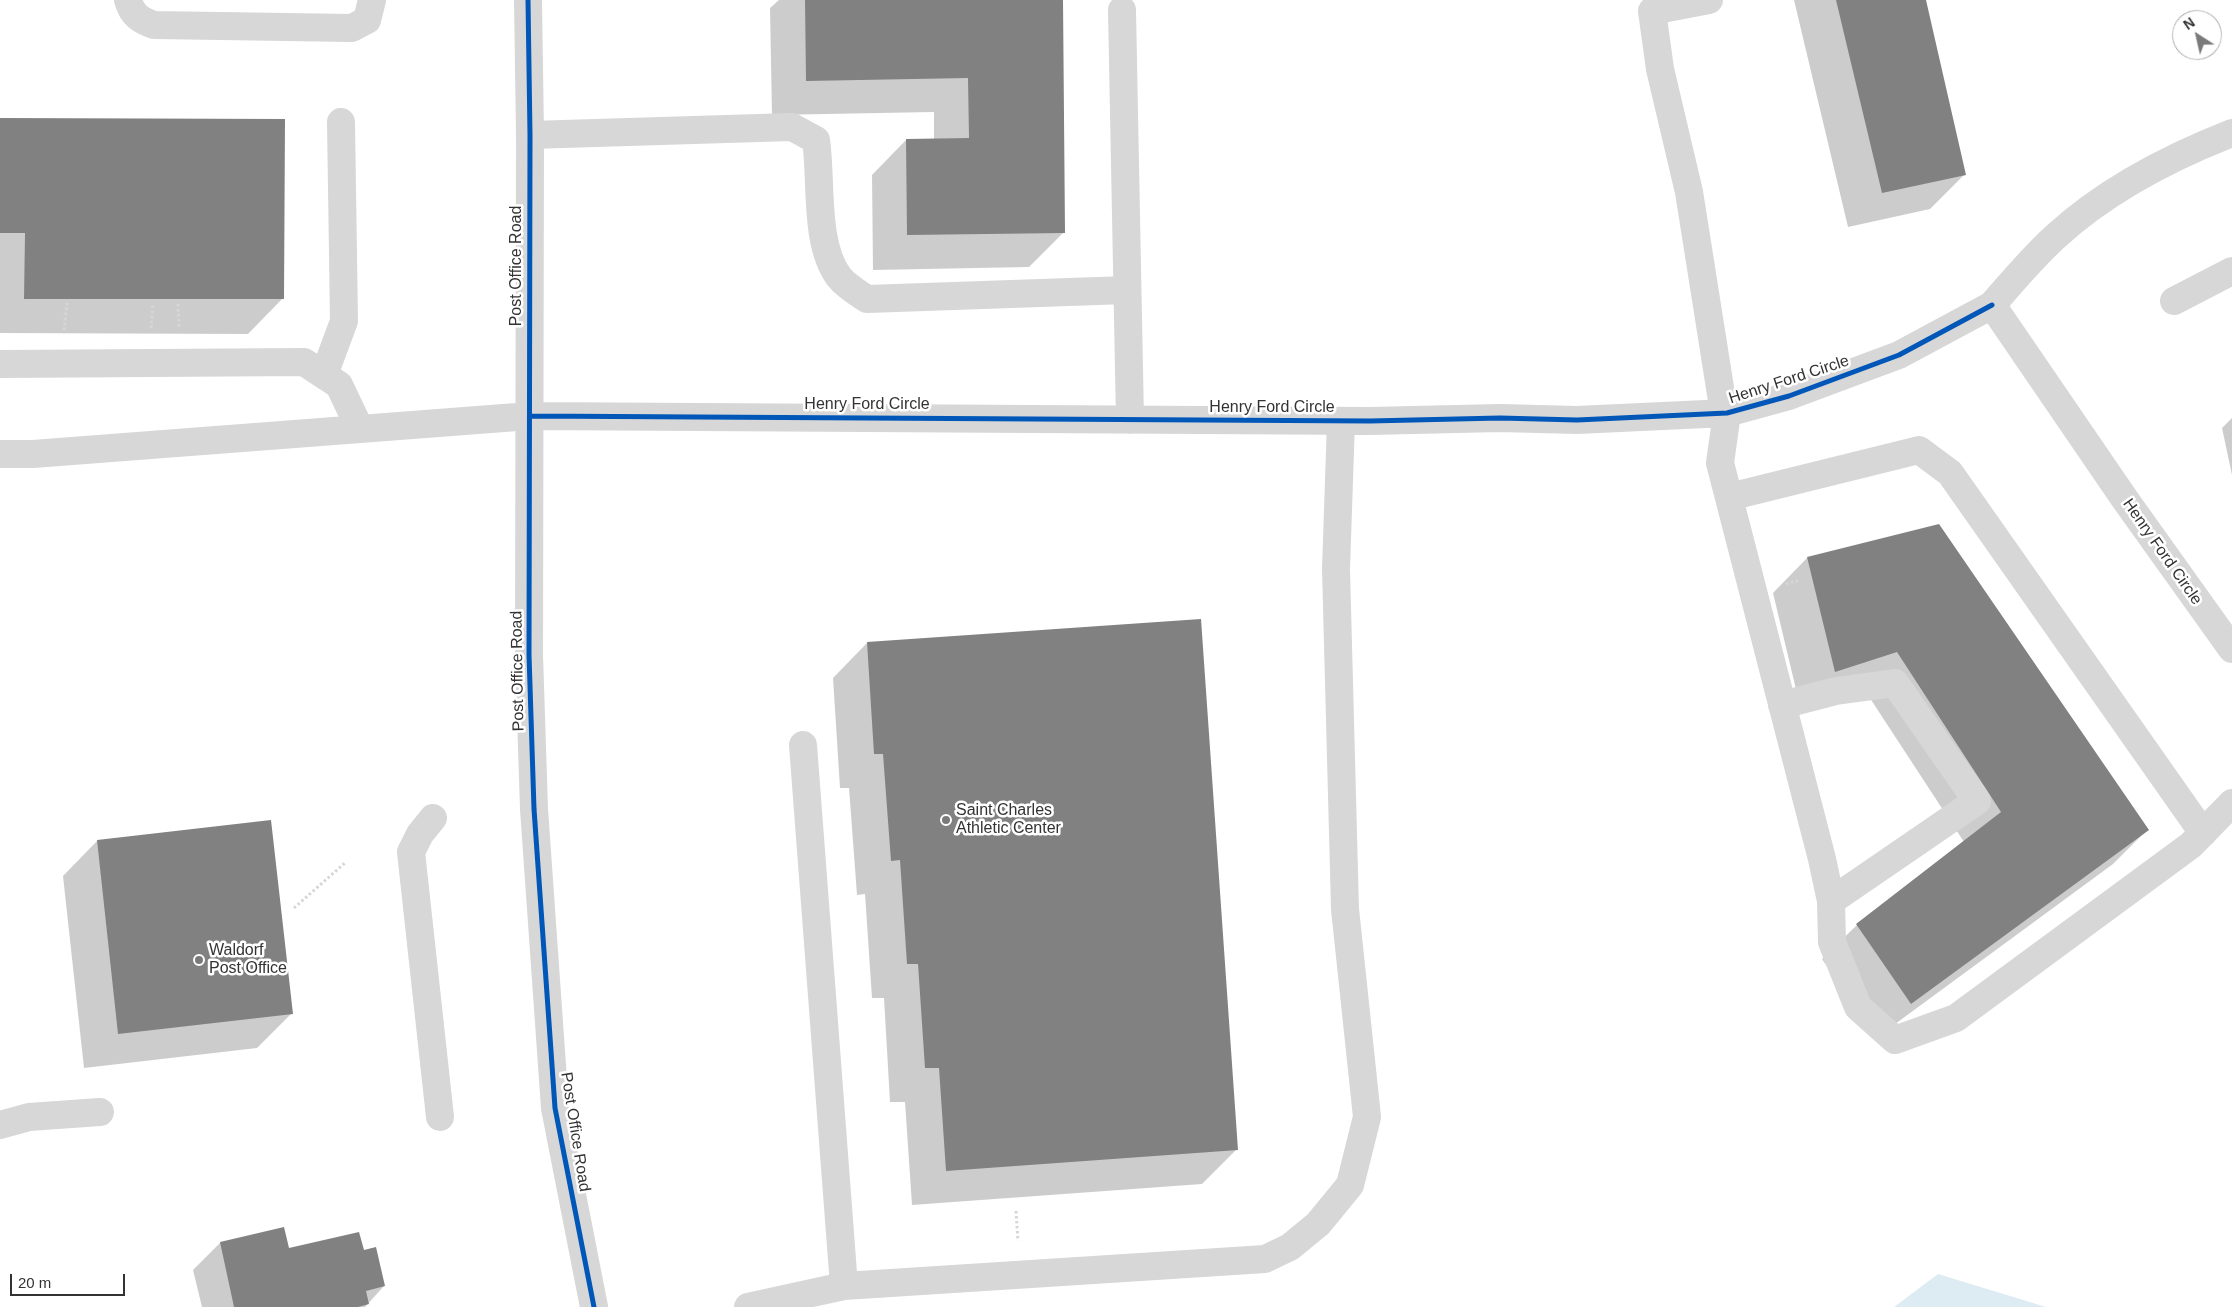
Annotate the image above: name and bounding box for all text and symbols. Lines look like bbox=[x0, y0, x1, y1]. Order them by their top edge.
north arrow bbox=[2172, 10, 2222, 60]
text: N bbox=[2180, 14, 2198, 33]
street label: Post Office Road bbox=[507, 206, 527, 326]
street label: Henry Ford Circle bbox=[1726, 352, 1852, 408]
street label: Henry Ford Circle bbox=[804, 395, 930, 415]
street label: Henry Ford Circle bbox=[1209, 398, 1335, 418]
street label: Henry Ford Circle bbox=[2118, 495, 2206, 609]
street label: Post Office Road bbox=[507, 611, 529, 731]
place label: Saint Charles Athletic Center bbox=[956, 801, 1061, 839]
marker: Saint Charles Athletic Center bbox=[940, 814, 952, 826]
place label: Waldorf Post Office bbox=[209, 941, 287, 979]
marker: Waldorf Post Office bbox=[193, 954, 205, 966]
street label: Post Office Road bbox=[556, 1071, 594, 1193]
scale bar bbox=[12, 1264, 128, 1296]
text: 20 m bbox=[18, 1274, 51, 1291]

